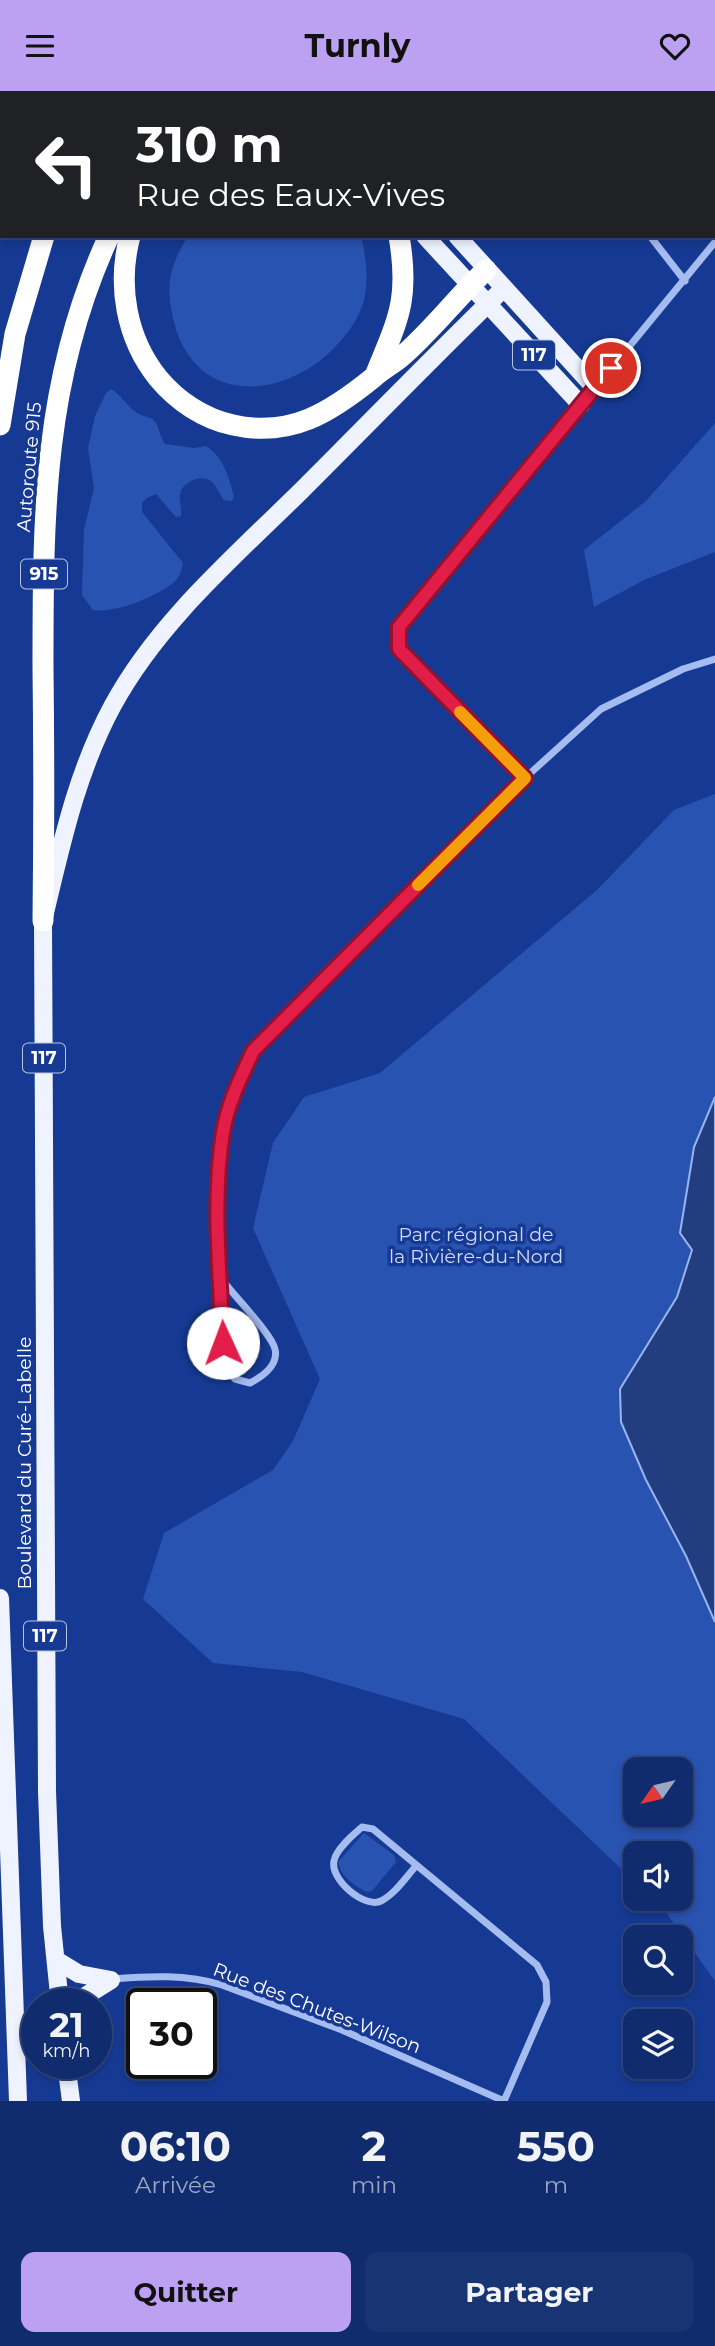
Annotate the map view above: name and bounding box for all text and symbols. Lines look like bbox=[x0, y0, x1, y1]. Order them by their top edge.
text: Turnly bbox=[305, 26, 410, 65]
icon: menu bbox=[21, 27, 59, 65]
icon: heart bbox=[656, 27, 694, 65]
text: 310 m bbox=[136, 115, 283, 174]
icon: left bbox=[21, 119, 112, 210]
text: Rue des Eaux-Vives bbox=[136, 175, 445, 214]
pin bbox=[581, 338, 641, 398]
road number: 117 bbox=[513, 341, 555, 369]
icon: arrive bbox=[592, 349, 630, 387]
street label: Autoroute 915 bbox=[12, 401, 46, 533]
road number: 915 bbox=[21, 559, 67, 589]
road number: 117 bbox=[23, 1043, 65, 1073]
park label: Parc régional de la Rivière-du-Nord bbox=[389, 1223, 563, 1268]
position arrow bbox=[186, 1306, 260, 1380]
street label: Boulevard du Curé-Labelle bbox=[13, 1336, 36, 1590]
road number: 117 bbox=[24, 1621, 66, 1651]
north arrow bbox=[623, 1757, 693, 1827]
map controls bbox=[623, 1757, 693, 2079]
button: sound bbox=[623, 1841, 693, 1911]
button: search bbox=[623, 1925, 693, 1995]
street label: Rue des Chutes-Wilson bbox=[210, 1958, 424, 2058]
speed limit sign: 30 bbox=[126, 1988, 217, 2079]
text: 21 bbox=[49, 2003, 84, 2046]
button: layers bbox=[623, 2009, 693, 2079]
text: km/h bbox=[42, 2040, 91, 2062]
text: 06:10 bbox=[120, 2120, 231, 2172]
text: 2 bbox=[362, 2120, 386, 2172]
text: 550 bbox=[517, 2120, 595, 2172]
text: Arrivée bbox=[135, 2171, 216, 2199]
text: min bbox=[351, 2171, 397, 2199]
text: m bbox=[544, 2171, 568, 2199]
button: Quitter bbox=[21, 2252, 351, 2332]
button: Partager bbox=[365, 2252, 694, 2332]

